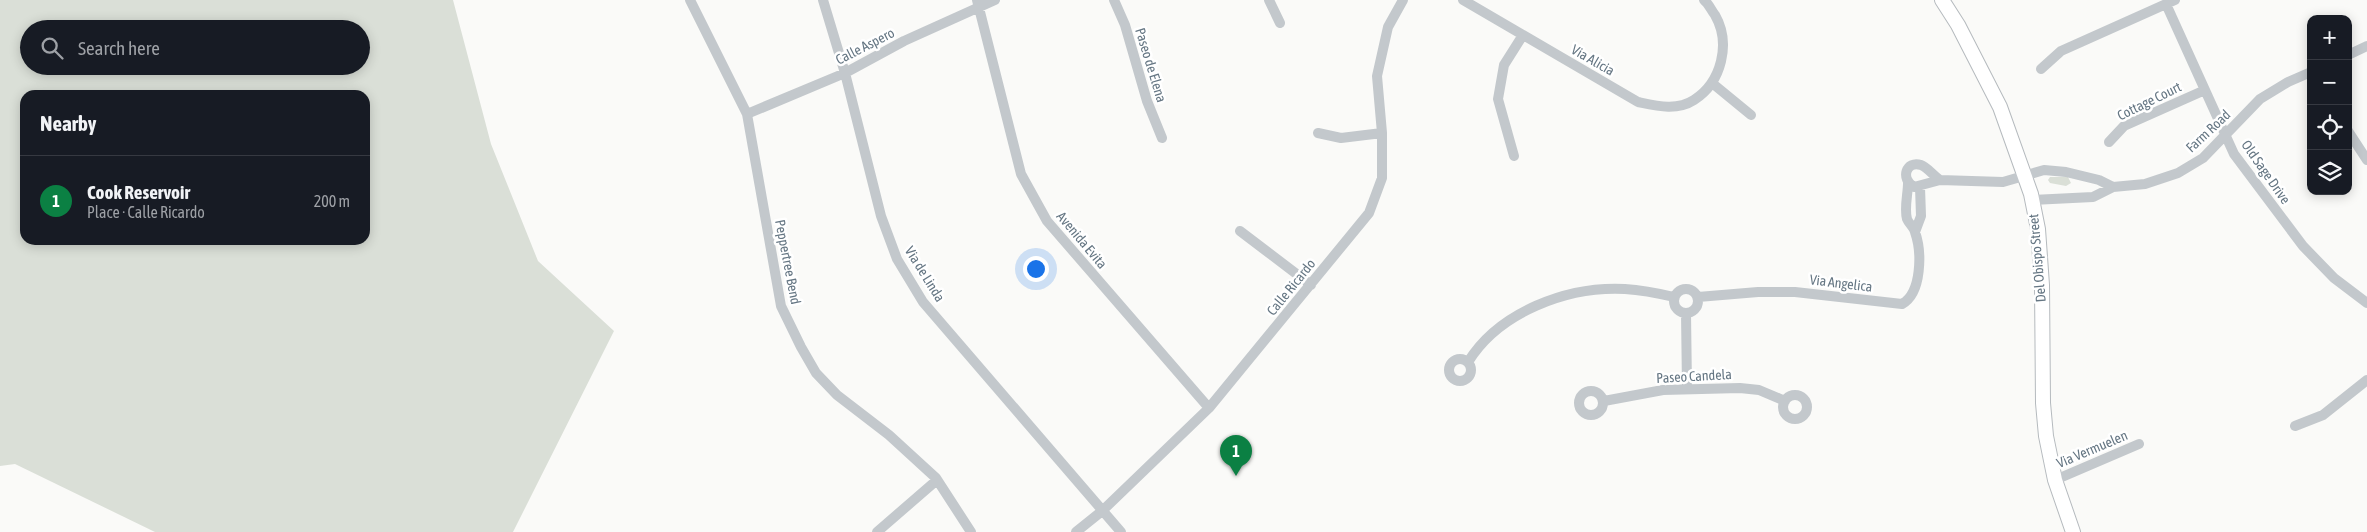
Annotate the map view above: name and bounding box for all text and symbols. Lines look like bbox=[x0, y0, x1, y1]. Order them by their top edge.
map controls bbox=[2307, 15, 2352, 195]
button: + bbox=[2307, 15, 2352, 60]
search box bbox=[20, 20, 370, 75]
street label: Calle Aspero bbox=[833, 24, 897, 68]
street label: Paseo de Elena bbox=[1132, 26, 1170, 104]
icon: search bbox=[38, 34, 66, 62]
text: Search here bbox=[78, 37, 160, 59]
street label: Via Alicia bbox=[1569, 41, 1617, 79]
button: − bbox=[2307, 60, 2352, 105]
street label: Cottage Court bbox=[2114, 79, 2184, 123]
button: locate bbox=[2307, 105, 2352, 150]
street label: Farm Road bbox=[2183, 106, 2233, 156]
text: Nearby bbox=[40, 111, 96, 135]
street label: Old Sage Drive bbox=[2238, 137, 2294, 207]
button: layers bbox=[2307, 150, 2352, 195]
text: Cook Reservoir bbox=[87, 181, 190, 203]
text: 1 bbox=[52, 192, 60, 210]
text: 200 m bbox=[314, 192, 350, 210]
text: Place · Calle Ricardo bbox=[87, 203, 205, 221]
street label: Avenida Evita bbox=[1054, 208, 1110, 272]
street label: Del Obispo Street bbox=[2025, 213, 2049, 303]
street label: Peppertree Bend bbox=[772, 218, 804, 306]
street label: Via de Linda bbox=[902, 243, 948, 305]
your location bbox=[1023, 256, 1049, 282]
street label: Calle Ricardo bbox=[1264, 256, 1318, 318]
street label: Via Angelica bbox=[1809, 271, 1873, 295]
street label: Paseo Candela bbox=[1656, 366, 1732, 386]
street label: Via Vermuelen bbox=[2054, 427, 2130, 471]
pin: 1 bbox=[1220, 435, 1252, 476]

